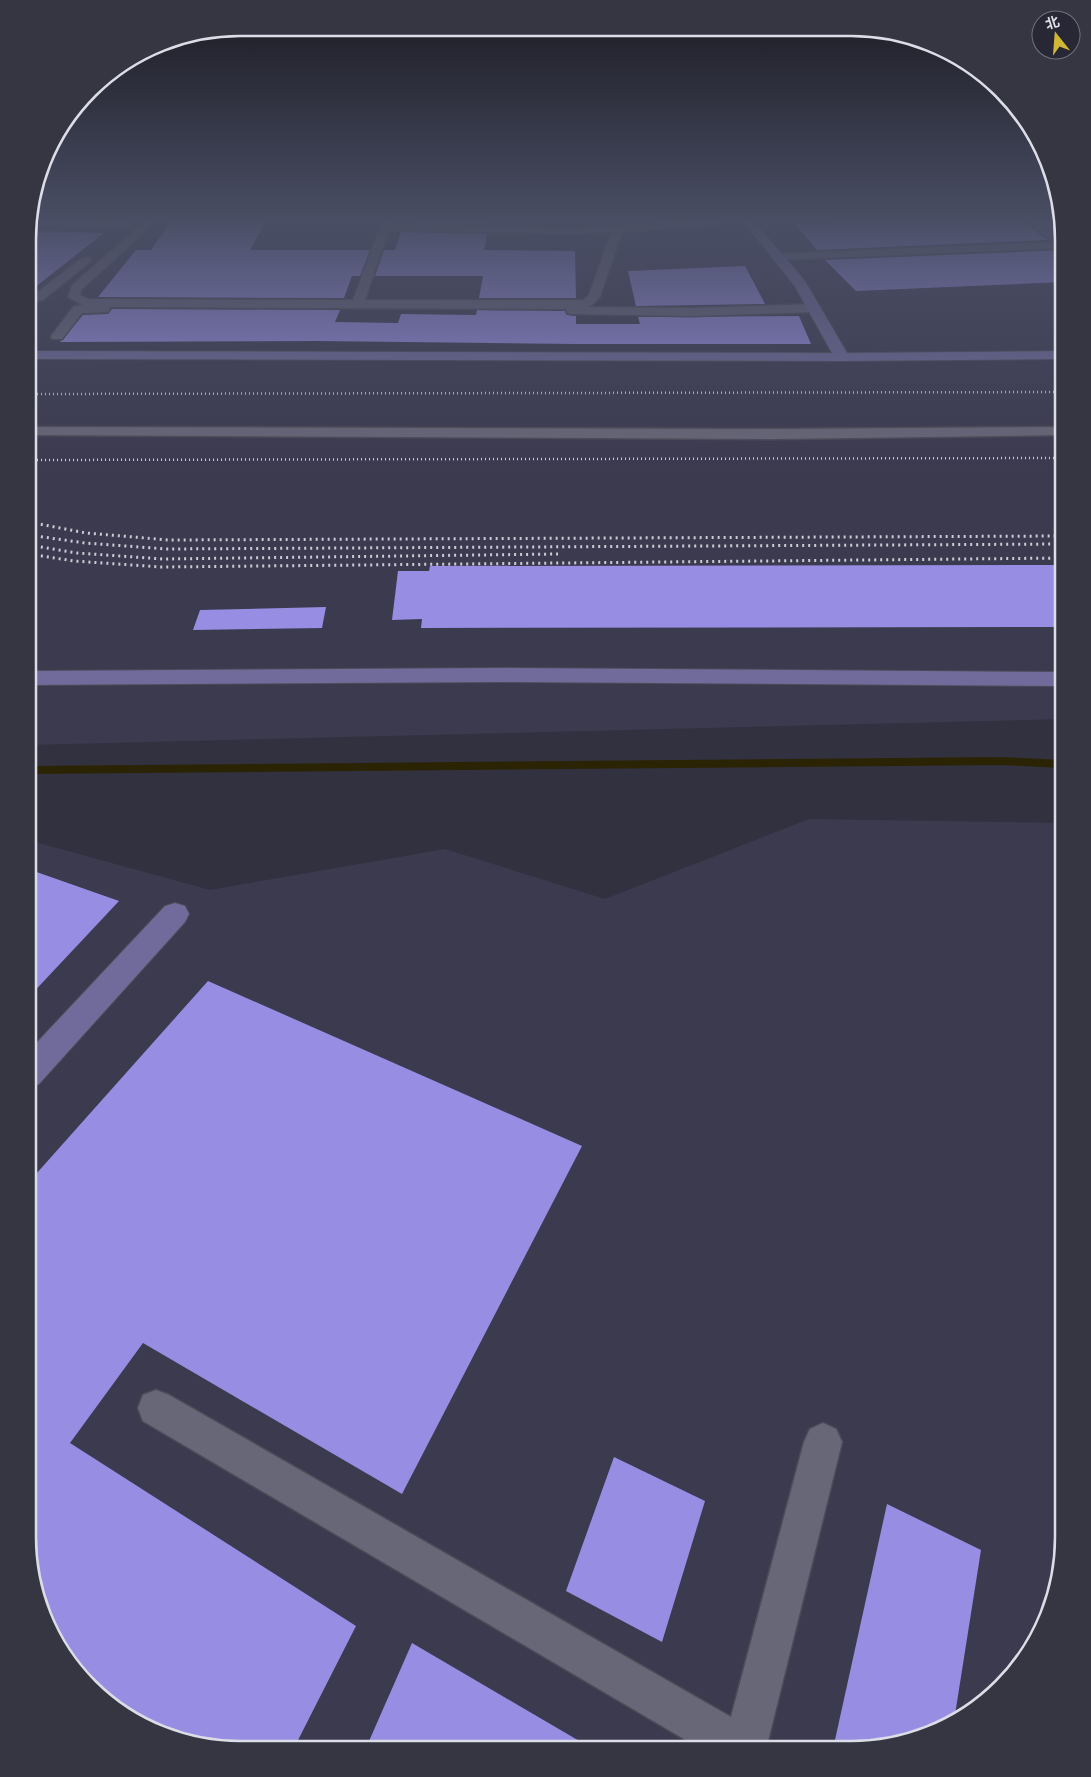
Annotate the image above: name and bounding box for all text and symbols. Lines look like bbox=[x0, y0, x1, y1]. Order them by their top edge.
north arrow bbox=[1031, 10, 1081, 60]
text: 北 bbox=[1043, 12, 1062, 35]

